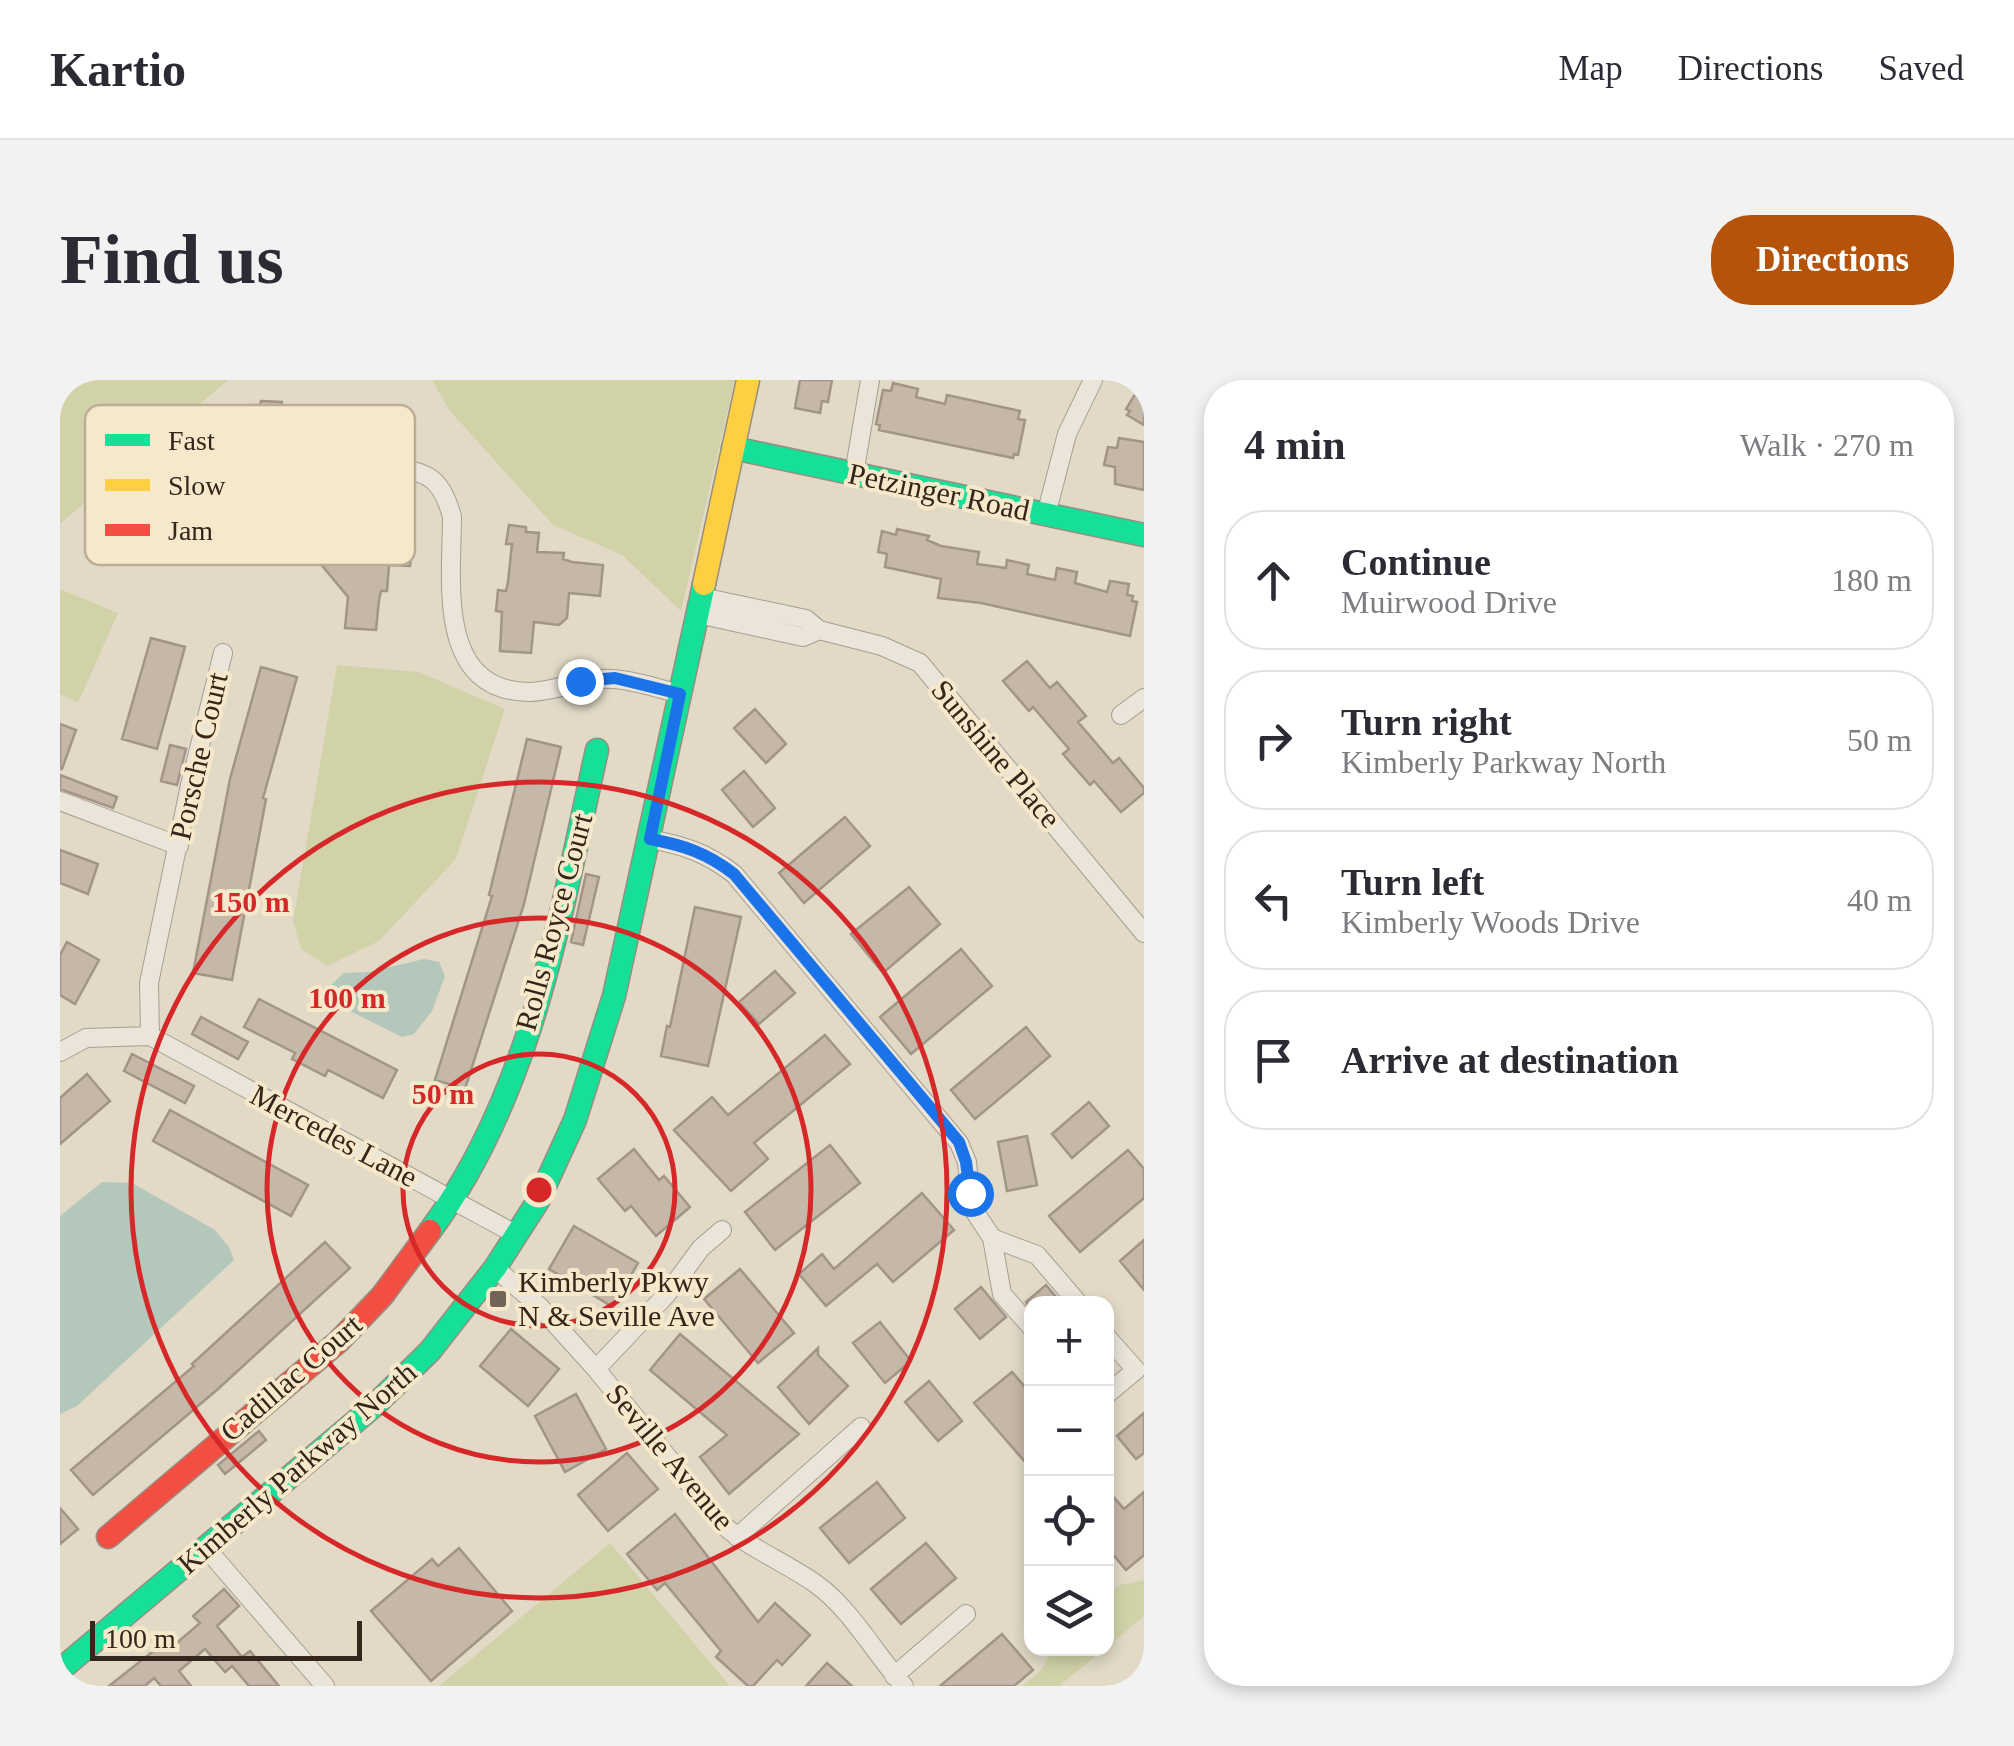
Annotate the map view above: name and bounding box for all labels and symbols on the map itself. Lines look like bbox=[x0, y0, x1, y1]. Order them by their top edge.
legend bbox=[85, 405, 415, 565]
text: Fast bbox=[168, 425, 215, 456]
street label: Petzinger Road bbox=[846, 456, 1033, 527]
text: Slow bbox=[168, 470, 226, 501]
text: Jam bbox=[168, 515, 213, 546]
route end bbox=[558, 659, 604, 705]
street label: Porsche Court bbox=[163, 668, 234, 843]
street label: Sunshine Place bbox=[925, 673, 1068, 834]
street label: Rolls Royce Court bbox=[509, 809, 599, 1034]
text: 150 m bbox=[212, 885, 290, 918]
text: 100 m bbox=[308, 981, 386, 1014]
text: 50 m bbox=[412, 1077, 474, 1110]
street label: Mercedes Lane bbox=[245, 1078, 423, 1193]
route start bbox=[948, 1171, 994, 1217]
centre of rings bbox=[521, 1172, 557, 1208]
place label: Kimberly Pkwy N & Seville Ave bbox=[518, 1265, 715, 1332]
marker: Kimberly Pkwy N & Seville Ave bbox=[487, 1288, 509, 1310]
street label: Cadillac Court bbox=[214, 1307, 368, 1448]
street label: Kimberly Parkway North bbox=[171, 1355, 423, 1580]
street label: Seville Avenue bbox=[600, 1377, 741, 1536]
scale bar bbox=[90, 1616, 362, 1660]

